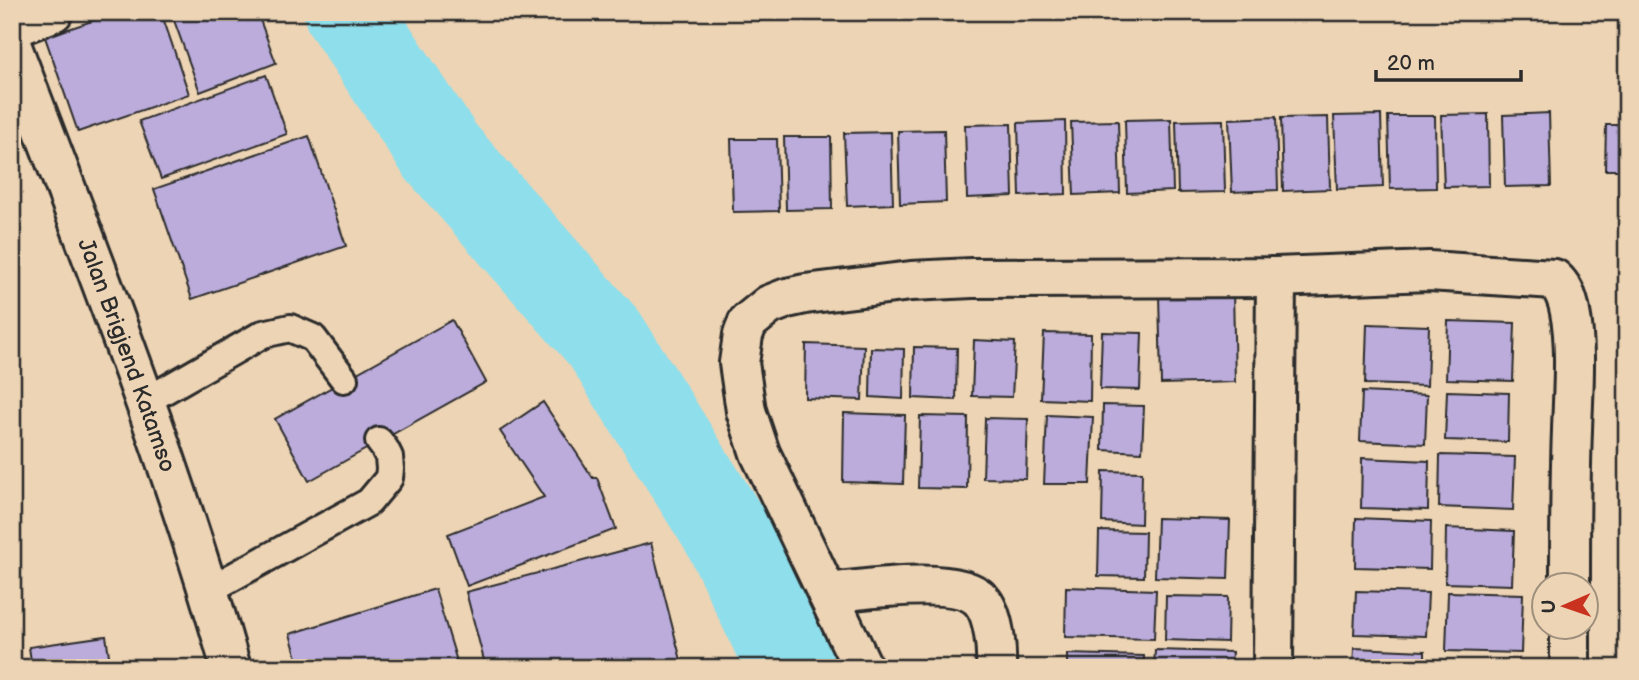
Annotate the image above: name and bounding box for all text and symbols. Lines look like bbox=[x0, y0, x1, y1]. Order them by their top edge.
scale bar bbox=[1376, 38, 1522, 82]
text: 20 m bbox=[1387, 51, 1435, 76]
street label: Jalan Brigjend Katamso bbox=[71, 235, 182, 476]
north arrow bbox=[1530, 572, 1600, 642]
text: U bbox=[1538, 599, 1561, 614]

